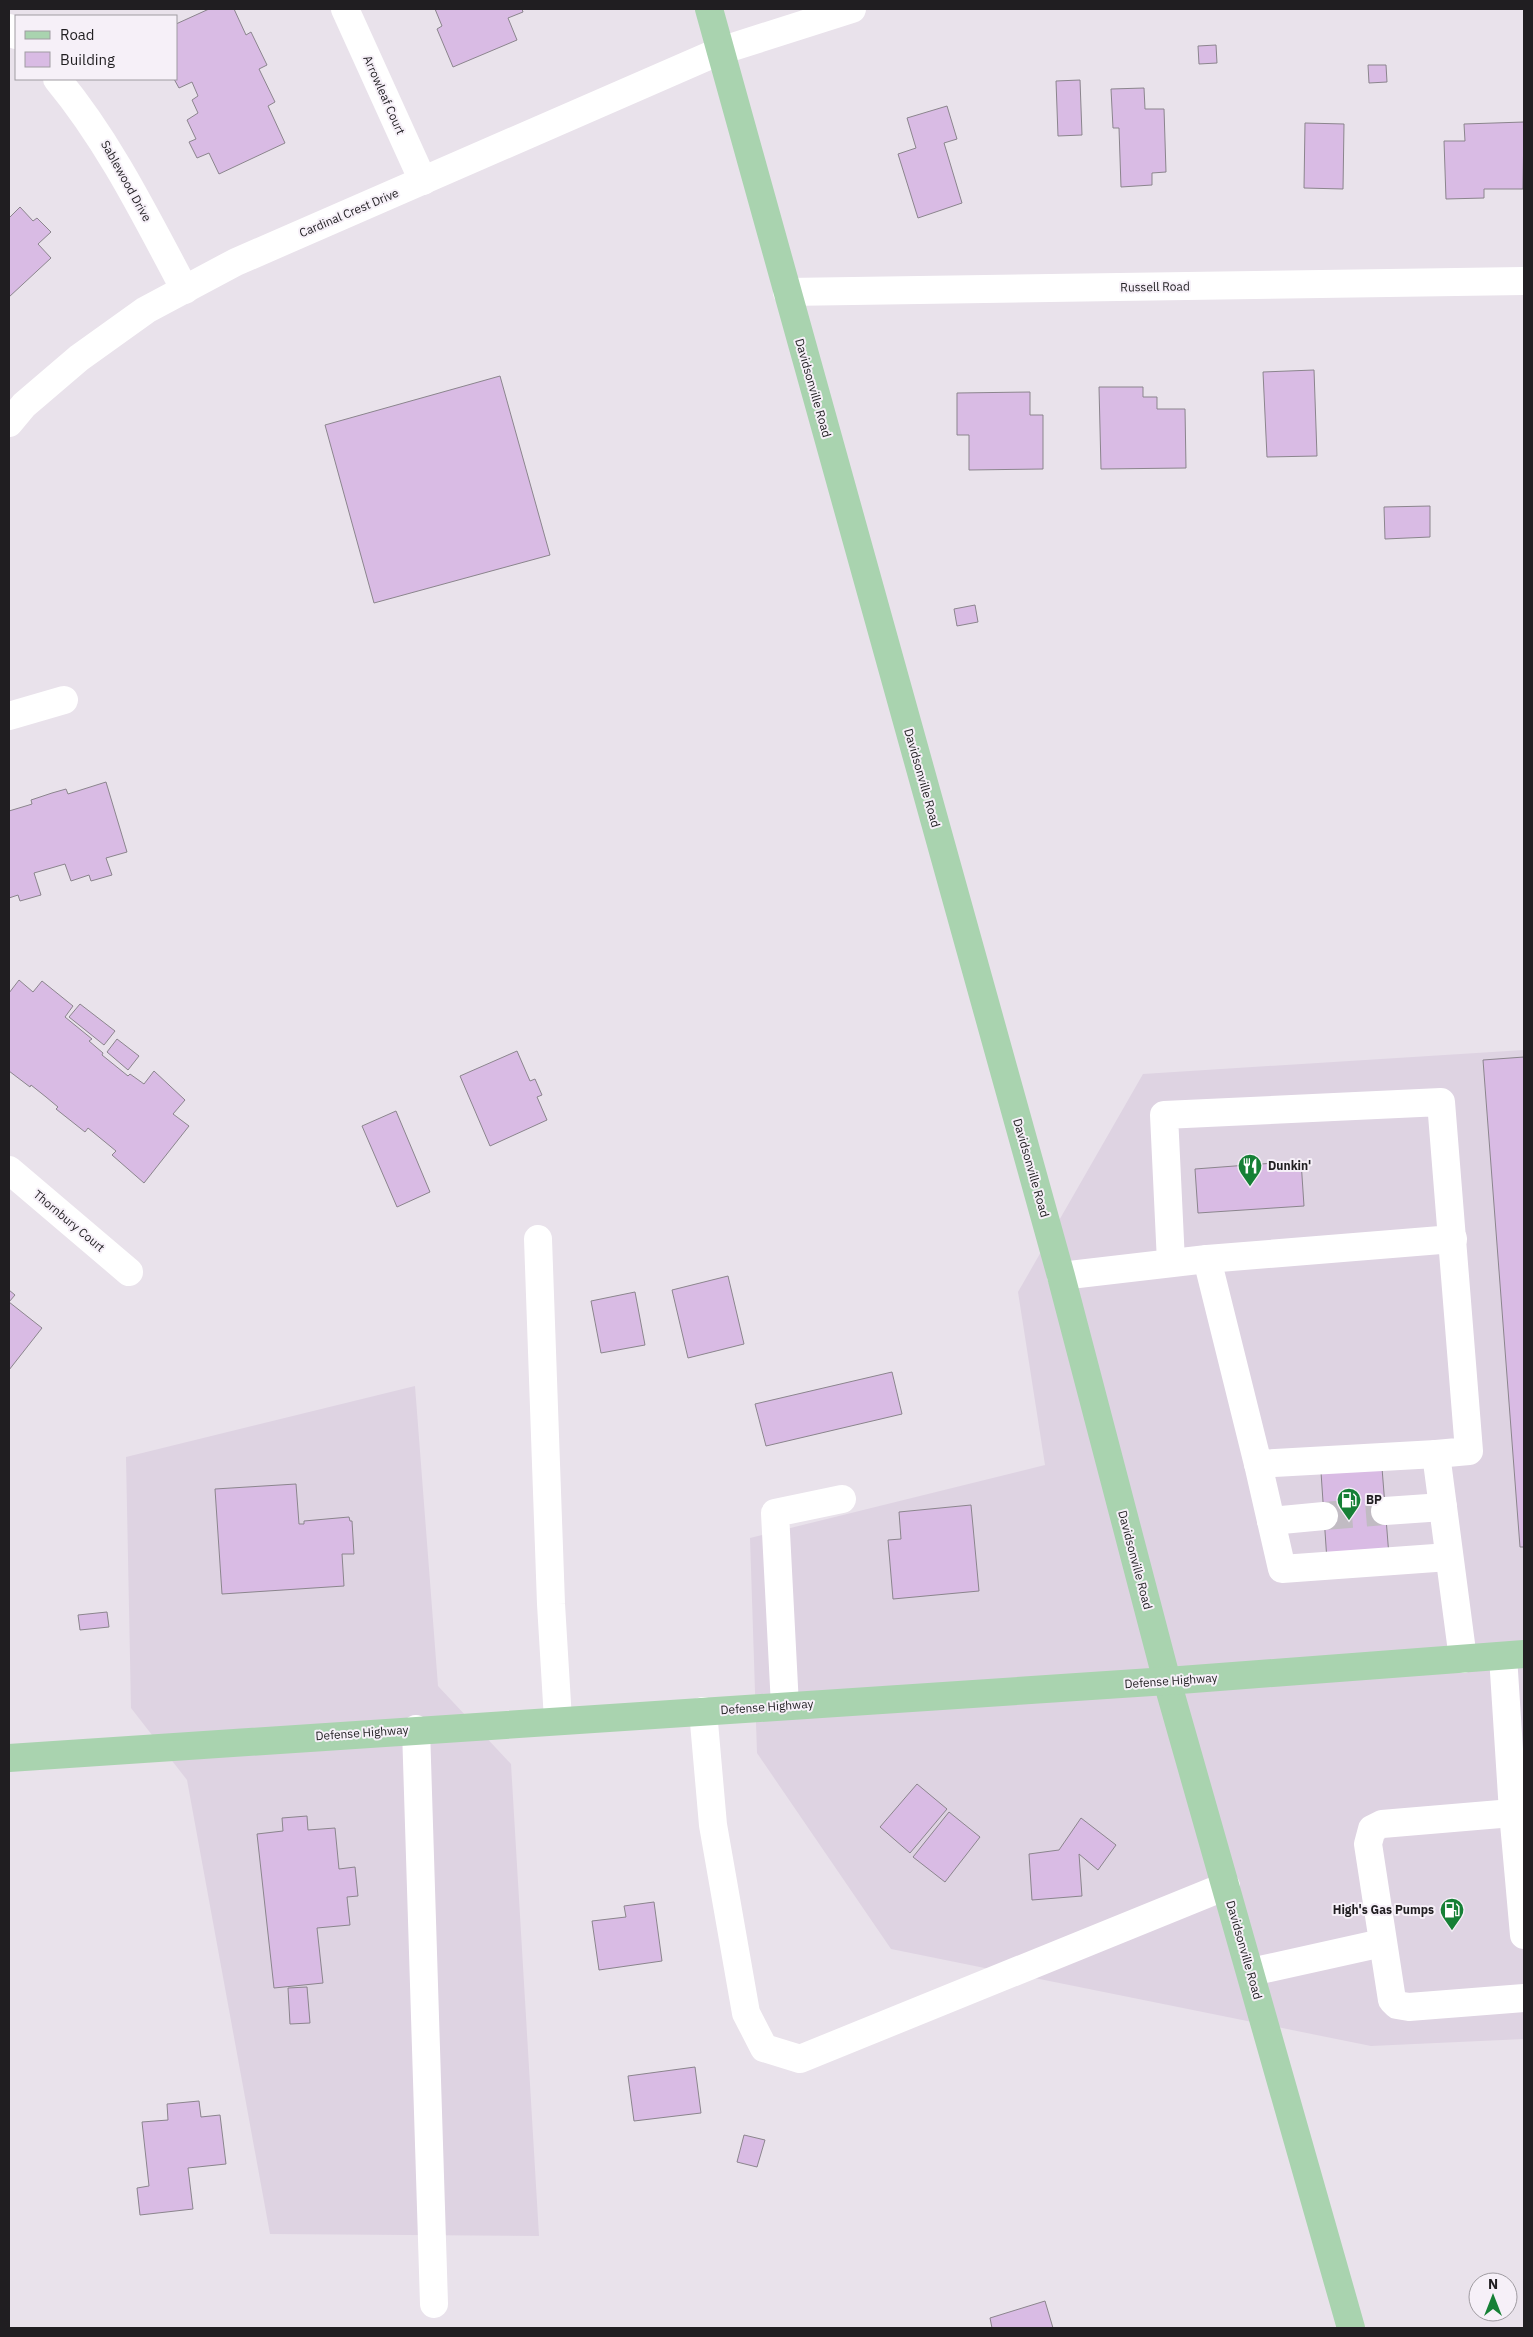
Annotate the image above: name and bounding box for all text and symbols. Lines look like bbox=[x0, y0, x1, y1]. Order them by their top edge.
legend bbox=[15, 15, 178, 80]
text: Road bbox=[60, 25, 95, 44]
text: Building bbox=[60, 50, 115, 69]
street label: Arrowleaf Court bbox=[360, 53, 409, 137]
street label: Sablewood Drive bbox=[98, 138, 155, 224]
street label: Cardinal Crest Drive bbox=[297, 185, 401, 240]
street label: Russell Road bbox=[1120, 278, 1190, 295]
street label: Davidsonville Road bbox=[792, 337, 835, 439]
street label: Davidsonville Road bbox=[901, 727, 944, 829]
street label: Davidsonville Road bbox=[1010, 1117, 1053, 1219]
restaurant icon: Dunkin' bbox=[1237, 1153, 1263, 1187]
place label: Dunkin' bbox=[1268, 1158, 1311, 1173]
street label: Thornbury Court bbox=[31, 1186, 108, 1255]
fuel station icon: BP bbox=[1336, 1487, 1362, 1521]
place label: BP bbox=[1366, 1492, 1382, 1507]
street label: Davidsonville Road bbox=[1115, 1509, 1156, 1611]
street label: Defense Highway bbox=[1124, 1670, 1218, 1691]
street label: Defense Highway bbox=[720, 1696, 814, 1717]
street label: Defense Highway bbox=[315, 1722, 409, 1743]
fuel station icon: High's Gas Pumps bbox=[1439, 1897, 1465, 1931]
street label: Davidsonville Road bbox=[1223, 1899, 1266, 2001]
place label: High's Gas Pumps bbox=[1333, 1902, 1434, 1917]
north arrow bbox=[1468, 2272, 1518, 2322]
text: N bbox=[1488, 2275, 1498, 2293]

